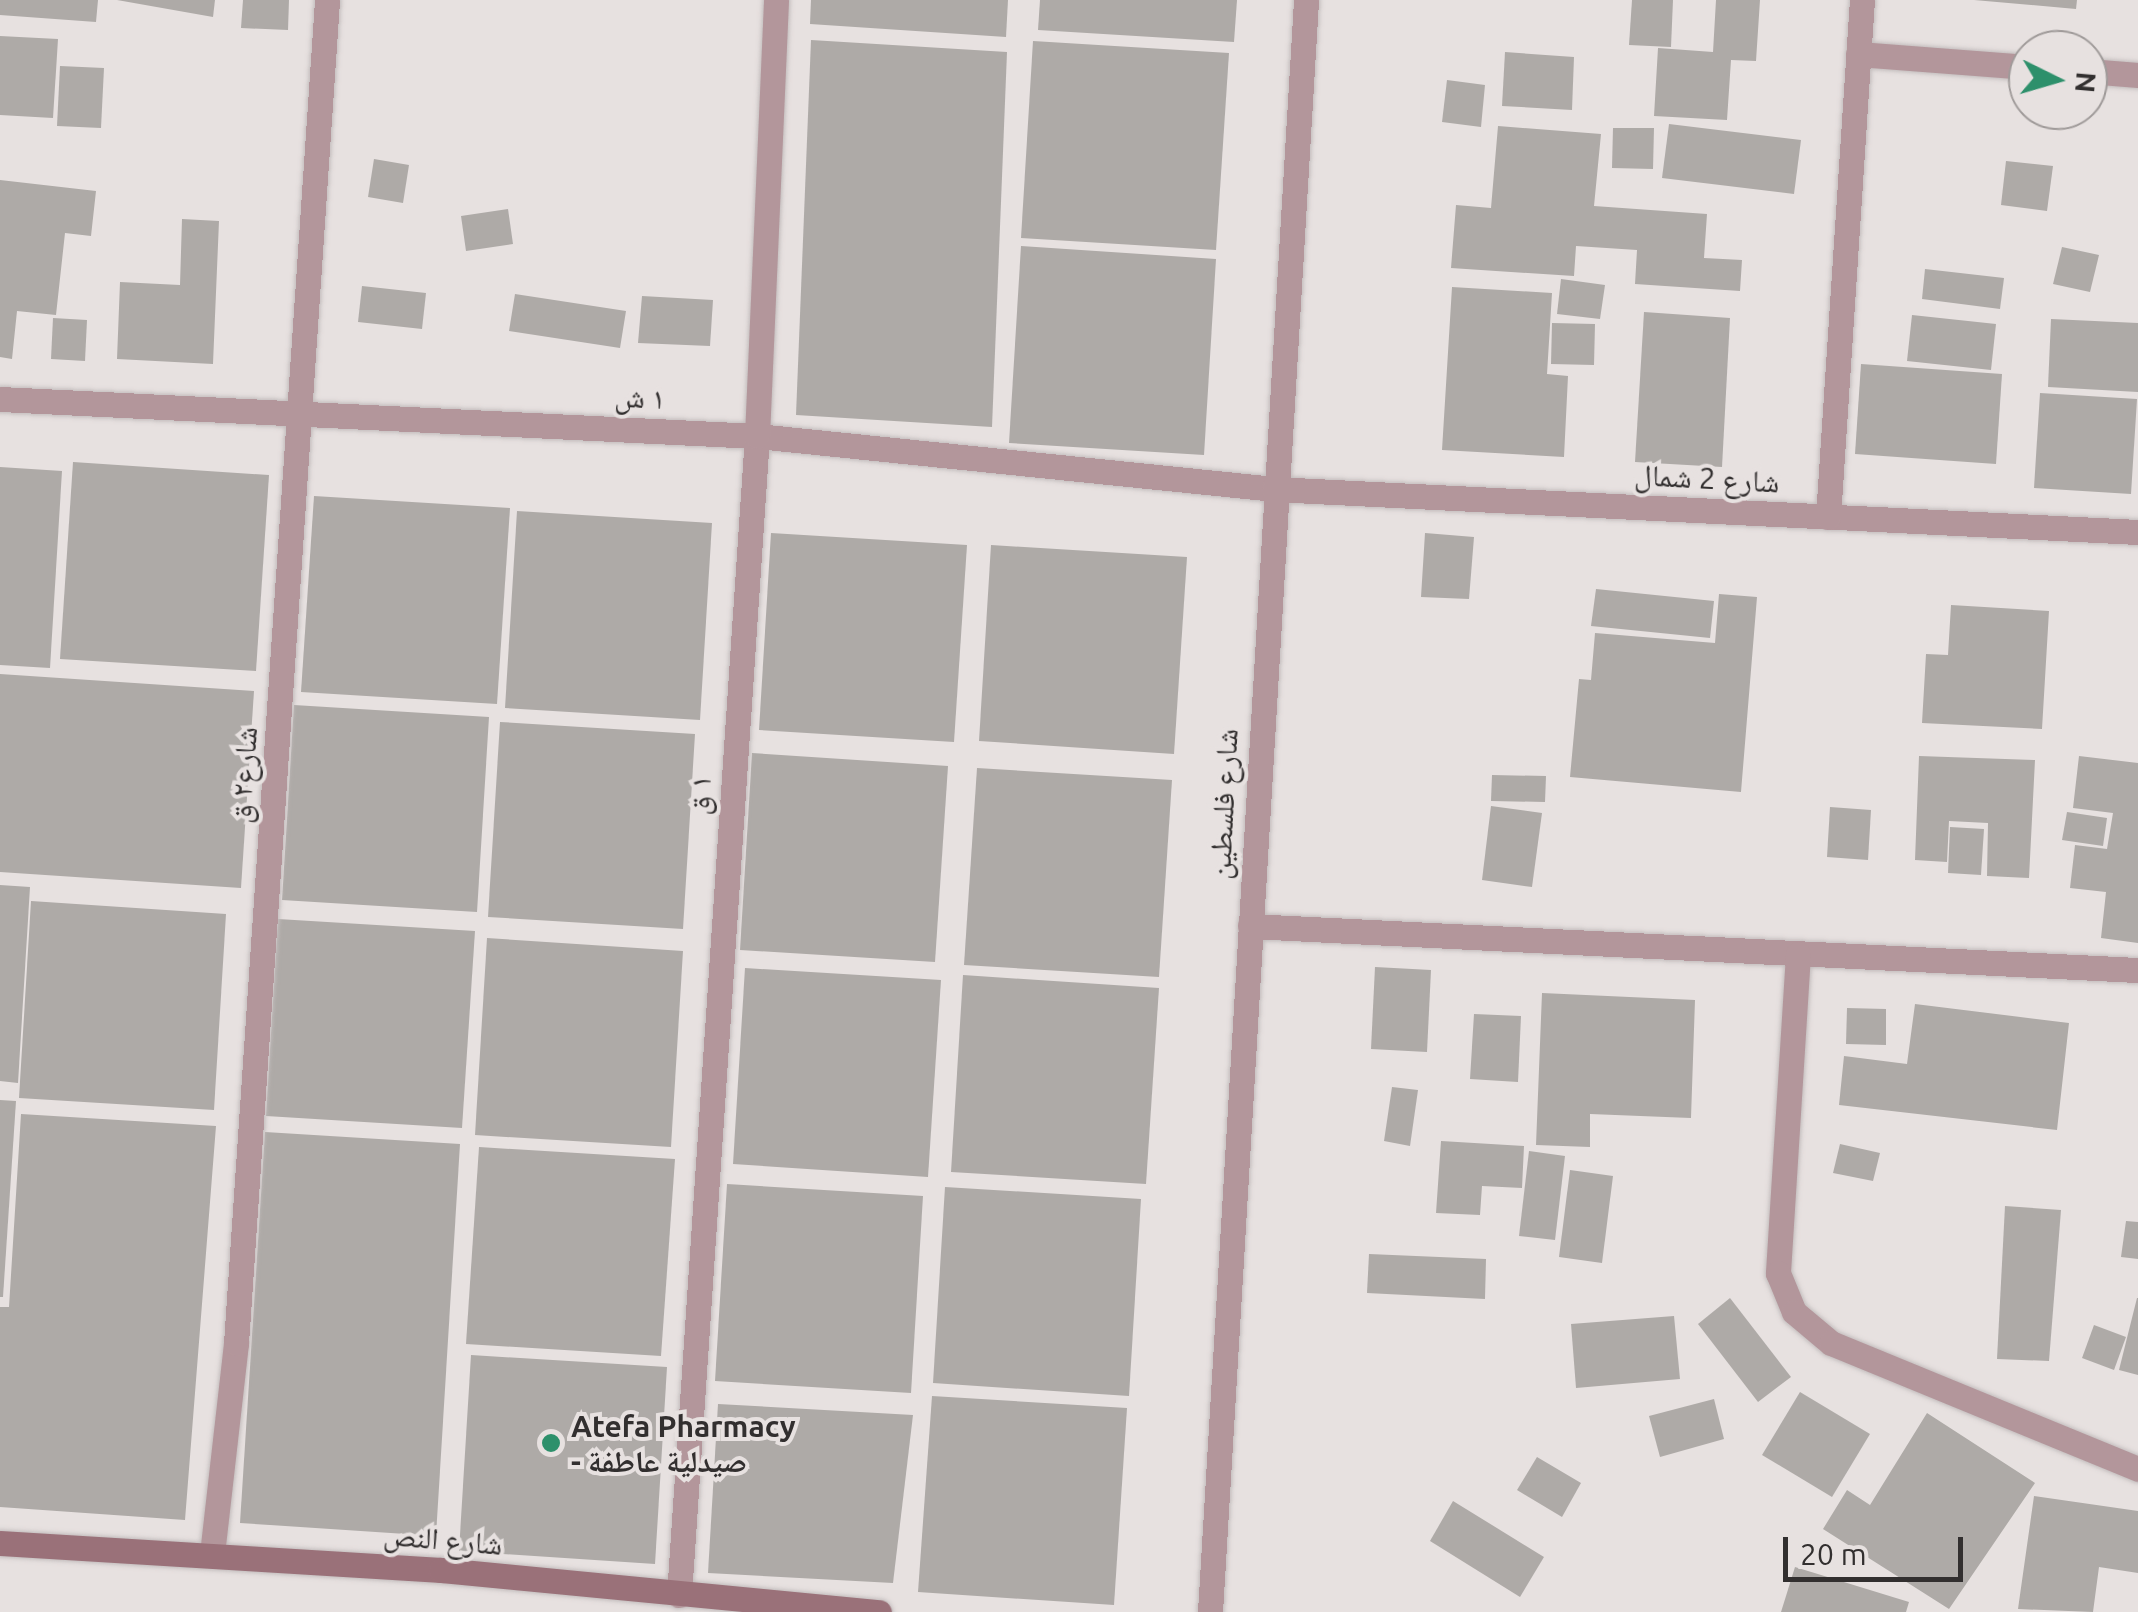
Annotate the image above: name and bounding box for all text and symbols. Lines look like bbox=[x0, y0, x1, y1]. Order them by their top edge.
north arrow bbox=[2008, 30, 2108, 130]
text: N bbox=[2070, 71, 2103, 94]
street label: ١ ش bbox=[614, 378, 666, 416]
street label: شارع 2 شمال bbox=[1634, 456, 1780, 500]
street label: شارع٢ ق bbox=[222, 725, 264, 825]
street label: شارع فلسطين bbox=[1201, 728, 1245, 880]
street label: ١ ق bbox=[680, 774, 718, 816]
place label: Atefa Pharmacy - صيدلية عاطفة bbox=[571, 1408, 796, 1478]
marker: Atefa Pharmacy - صيدلية عاطفة bbox=[540, 1432, 562, 1454]
street label: شارع النص bbox=[382, 1516, 504, 1562]
scale bar bbox=[1788, 1517, 1968, 1579]
text: 20 m bbox=[1800, 1537, 1867, 1571]

